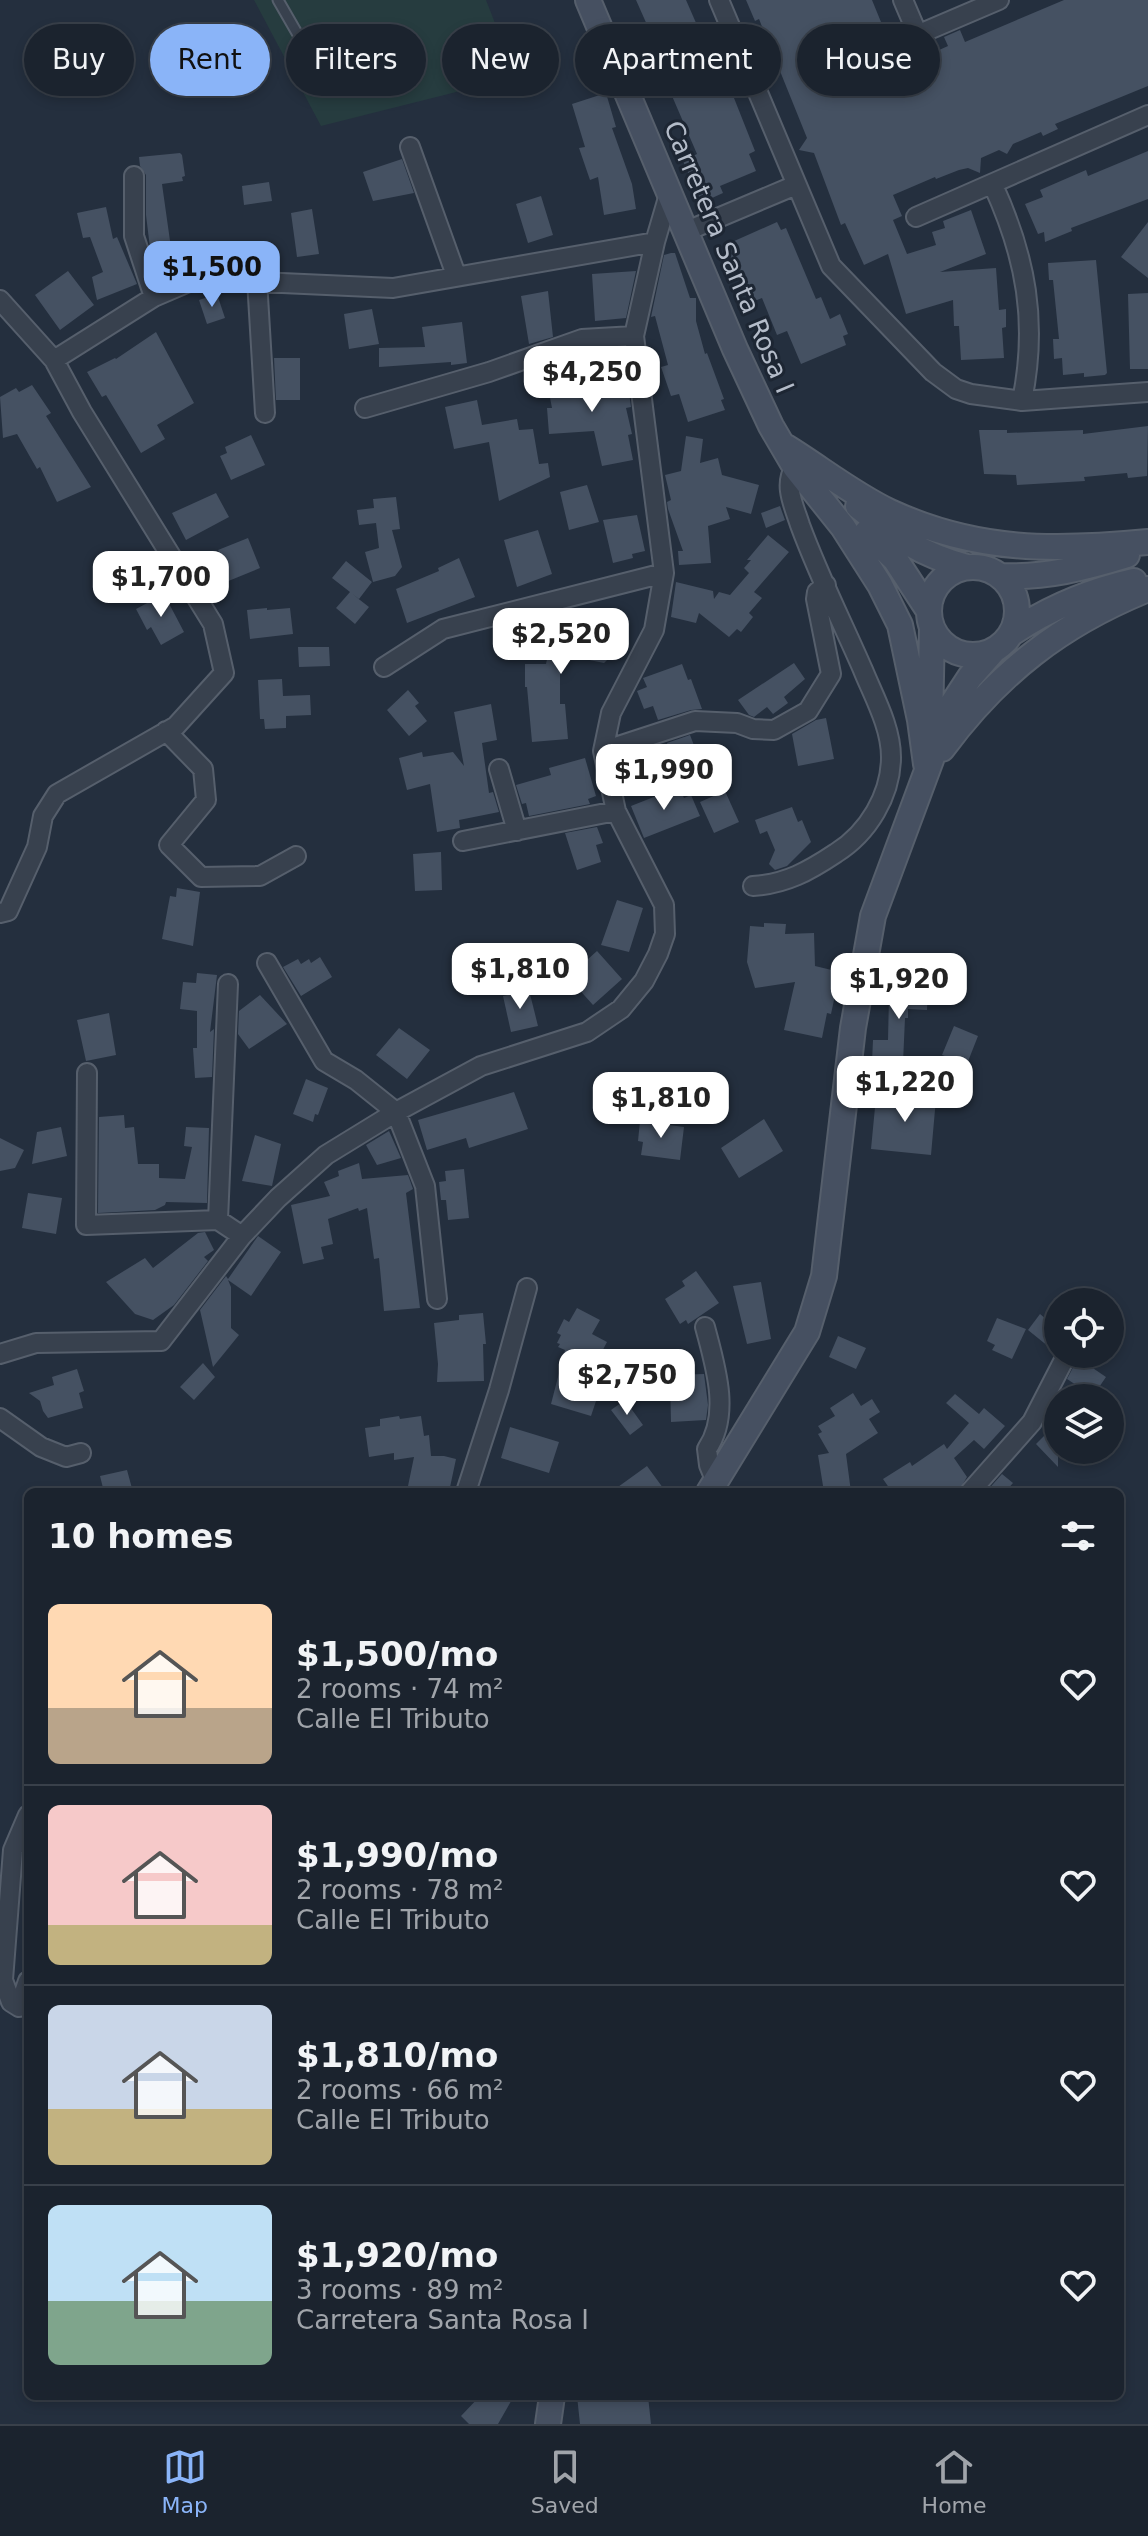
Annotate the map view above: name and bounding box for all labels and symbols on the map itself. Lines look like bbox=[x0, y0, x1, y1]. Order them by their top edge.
street label: Carretera Santa Rosa I bbox=[658, 116, 800, 398]
pin: $1,500 bbox=[147, 241, 277, 309]
pin: $4,250 bbox=[527, 346, 657, 414]
pin: $1,700 bbox=[96, 551, 226, 619]
pin: $2,520 bbox=[496, 608, 626, 676]
pin: $1,990 bbox=[599, 744, 729, 812]
pin: $1,810 bbox=[455, 943, 585, 1011]
pin: $1,920 bbox=[834, 953, 964, 1021]
pin: $1,220 bbox=[840, 1056, 970, 1124]
pin: $1,810 bbox=[596, 1072, 726, 1140]
pin: $2,750 bbox=[562, 1349, 692, 1417]

